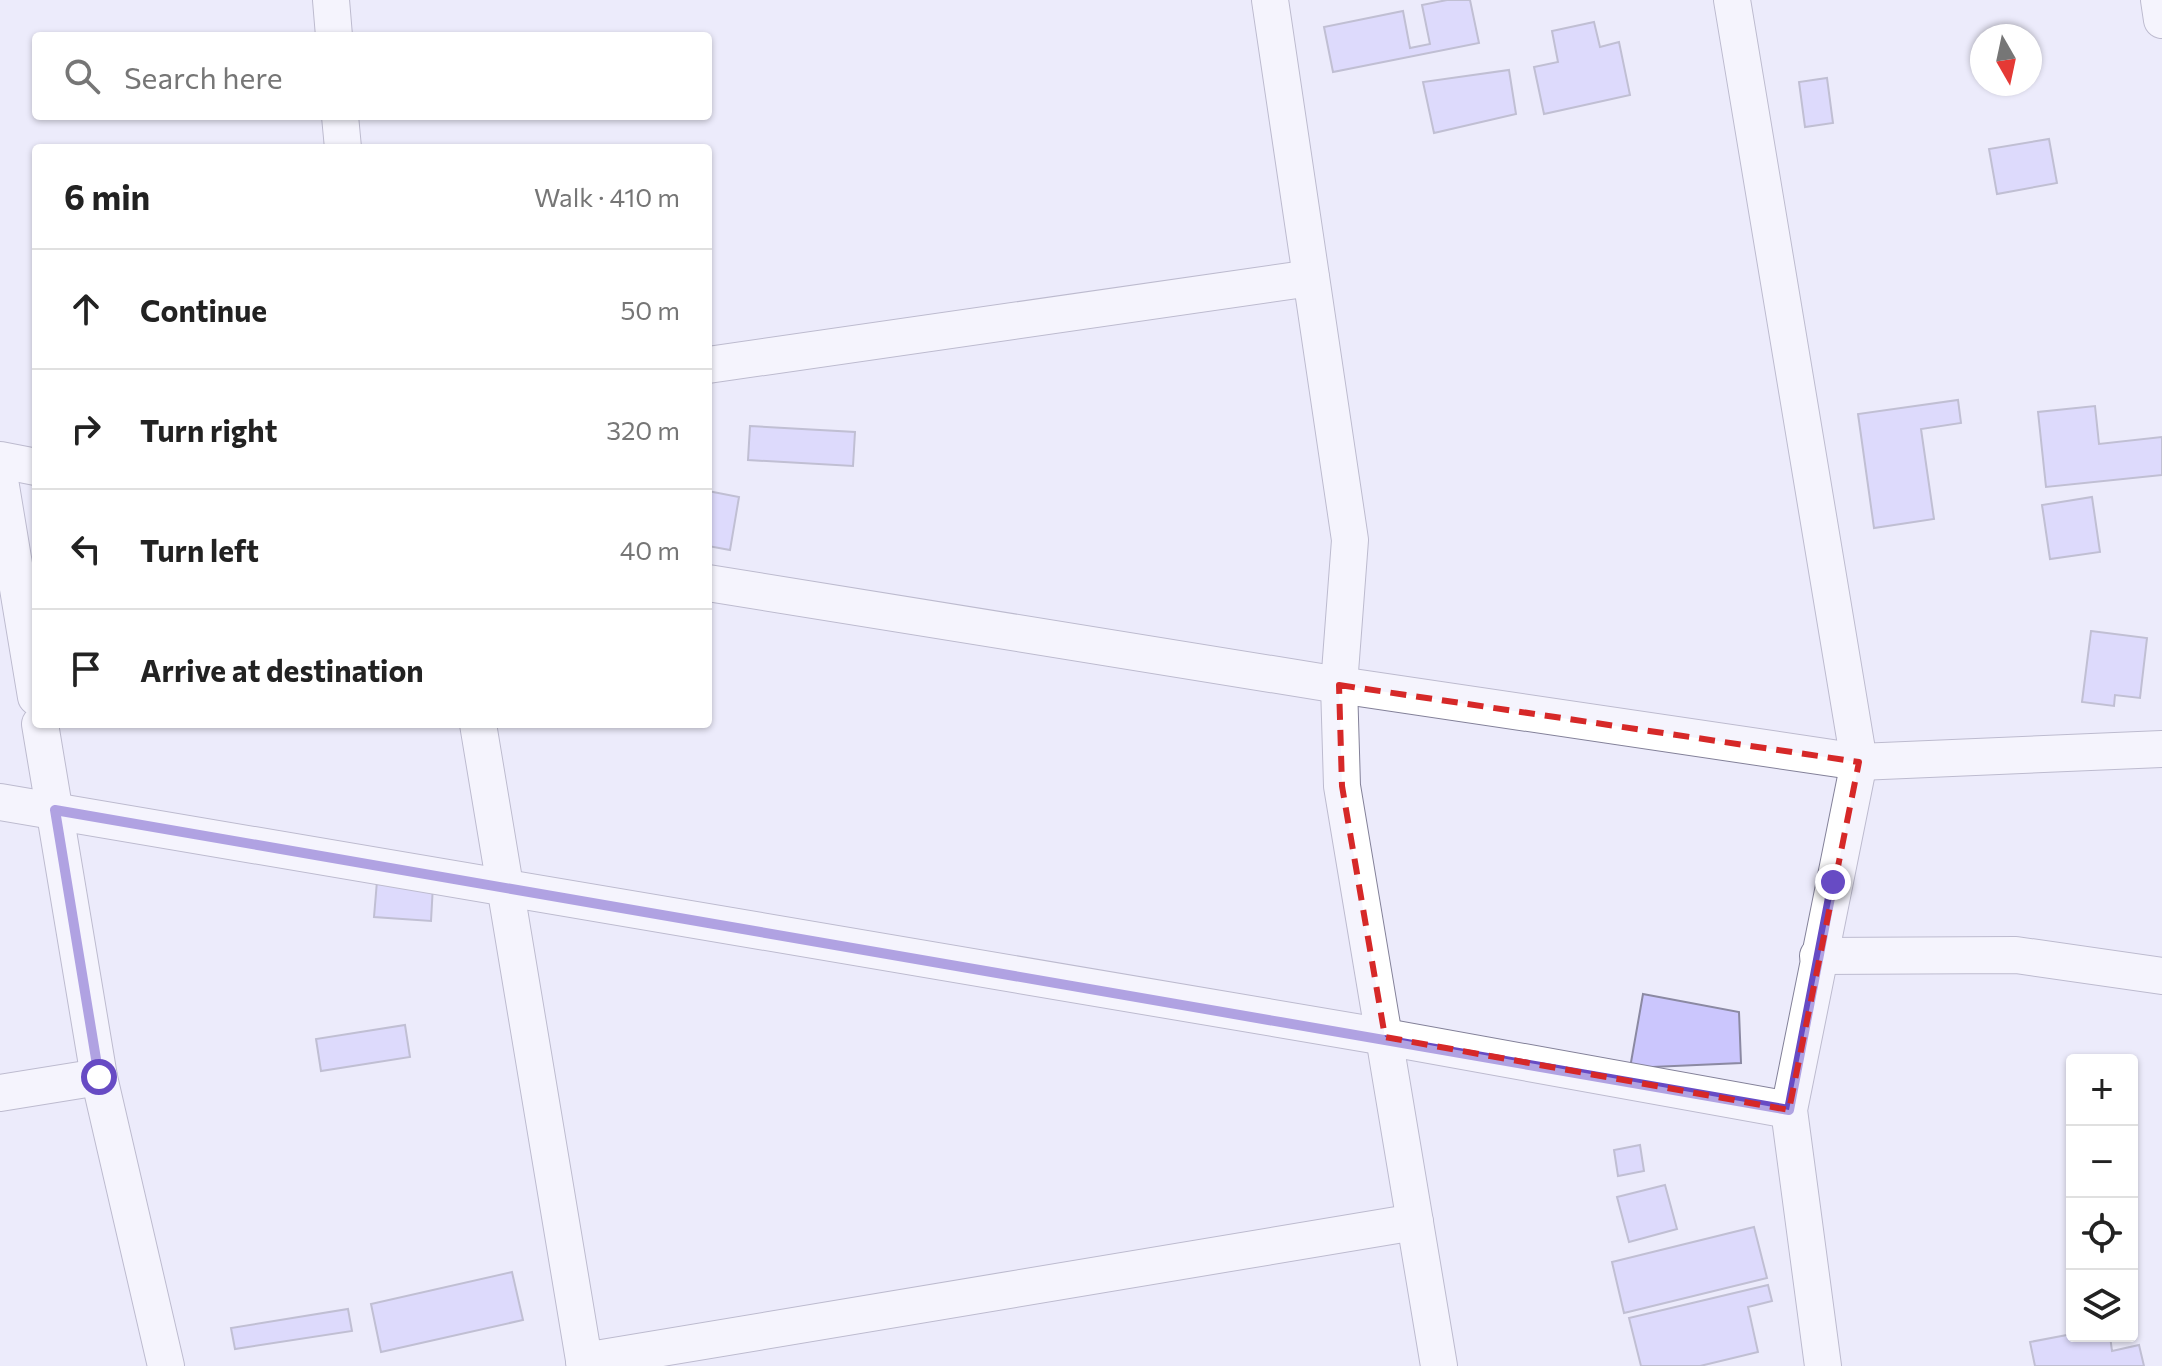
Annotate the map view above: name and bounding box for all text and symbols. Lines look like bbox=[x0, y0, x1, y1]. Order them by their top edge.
north arrow bbox=[1970, 24, 2042, 96]
search box bbox=[32, 32, 712, 120]
icon: search bbox=[60, 54, 104, 98]
text: Search here bbox=[124, 58, 283, 95]
text: 6 min bbox=[64, 175, 150, 217]
text: Walk · 410 m bbox=[534, 181, 680, 212]
icon: ahead bbox=[64, 287, 108, 331]
text: Continue bbox=[140, 291, 267, 328]
text: 50 m bbox=[620, 294, 680, 325]
icon: right bbox=[64, 407, 108, 451]
text: Turn right bbox=[140, 411, 277, 448]
text: 320 m bbox=[606, 414, 680, 445]
icon: left bbox=[64, 527, 108, 571]
text: Turn left bbox=[140, 531, 259, 568]
text: 40 m bbox=[620, 534, 680, 565]
icon: arrive bbox=[64, 647, 108, 691]
text: Arrive at destination bbox=[140, 651, 424, 688]
route end bbox=[1815, 864, 1851, 900]
map controls bbox=[2066, 1054, 2138, 1342]
button: + bbox=[2066, 1054, 2138, 1126]
route start bbox=[81, 1059, 117, 1095]
button: − bbox=[2066, 1126, 2138, 1198]
button: locate bbox=[2066, 1198, 2138, 1270]
button: layers bbox=[2066, 1270, 2138, 1342]

